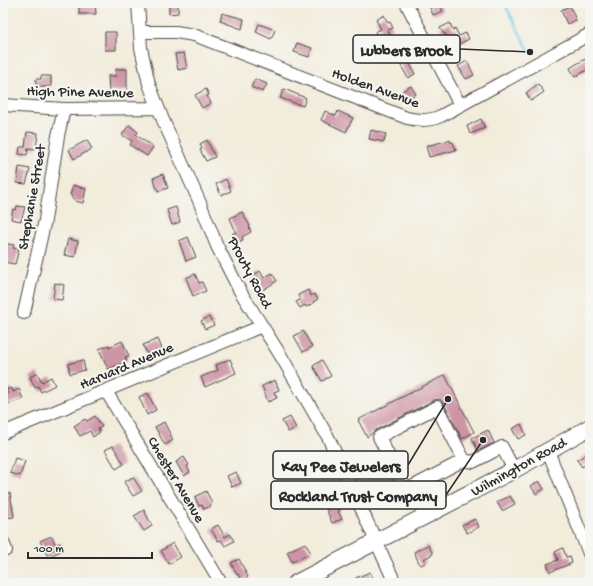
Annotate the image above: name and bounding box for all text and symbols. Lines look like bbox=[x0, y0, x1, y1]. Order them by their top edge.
callout: Lubbers Brook bbox=[353, 35, 460, 63]
text: Lubbers Brook bbox=[360, 43, 454, 62]
street label: Holden Avenue bbox=[329, 65, 422, 113]
street label: High Pine Avenue bbox=[26, 83, 134, 103]
street label: Stephanie Street bbox=[15, 142, 51, 251]
street label: Prouty Road bbox=[222, 233, 276, 313]
street label: Harvard Avenue bbox=[77, 339, 177, 395]
street label: Chester Avenue bbox=[143, 434, 208, 527]
street label: Wilmington Road bbox=[468, 434, 571, 501]
callout: Kay Pee Jewelers bbox=[273, 451, 408, 479]
text: Kay Pee Jewelers bbox=[280, 459, 402, 478]
callout: Rockland Trust Company bbox=[271, 481, 446, 509]
text: Rockland Trust Company bbox=[278, 489, 437, 508]
scale bar bbox=[28, 534, 152, 560]
text: 100 m bbox=[33, 543, 64, 557]

